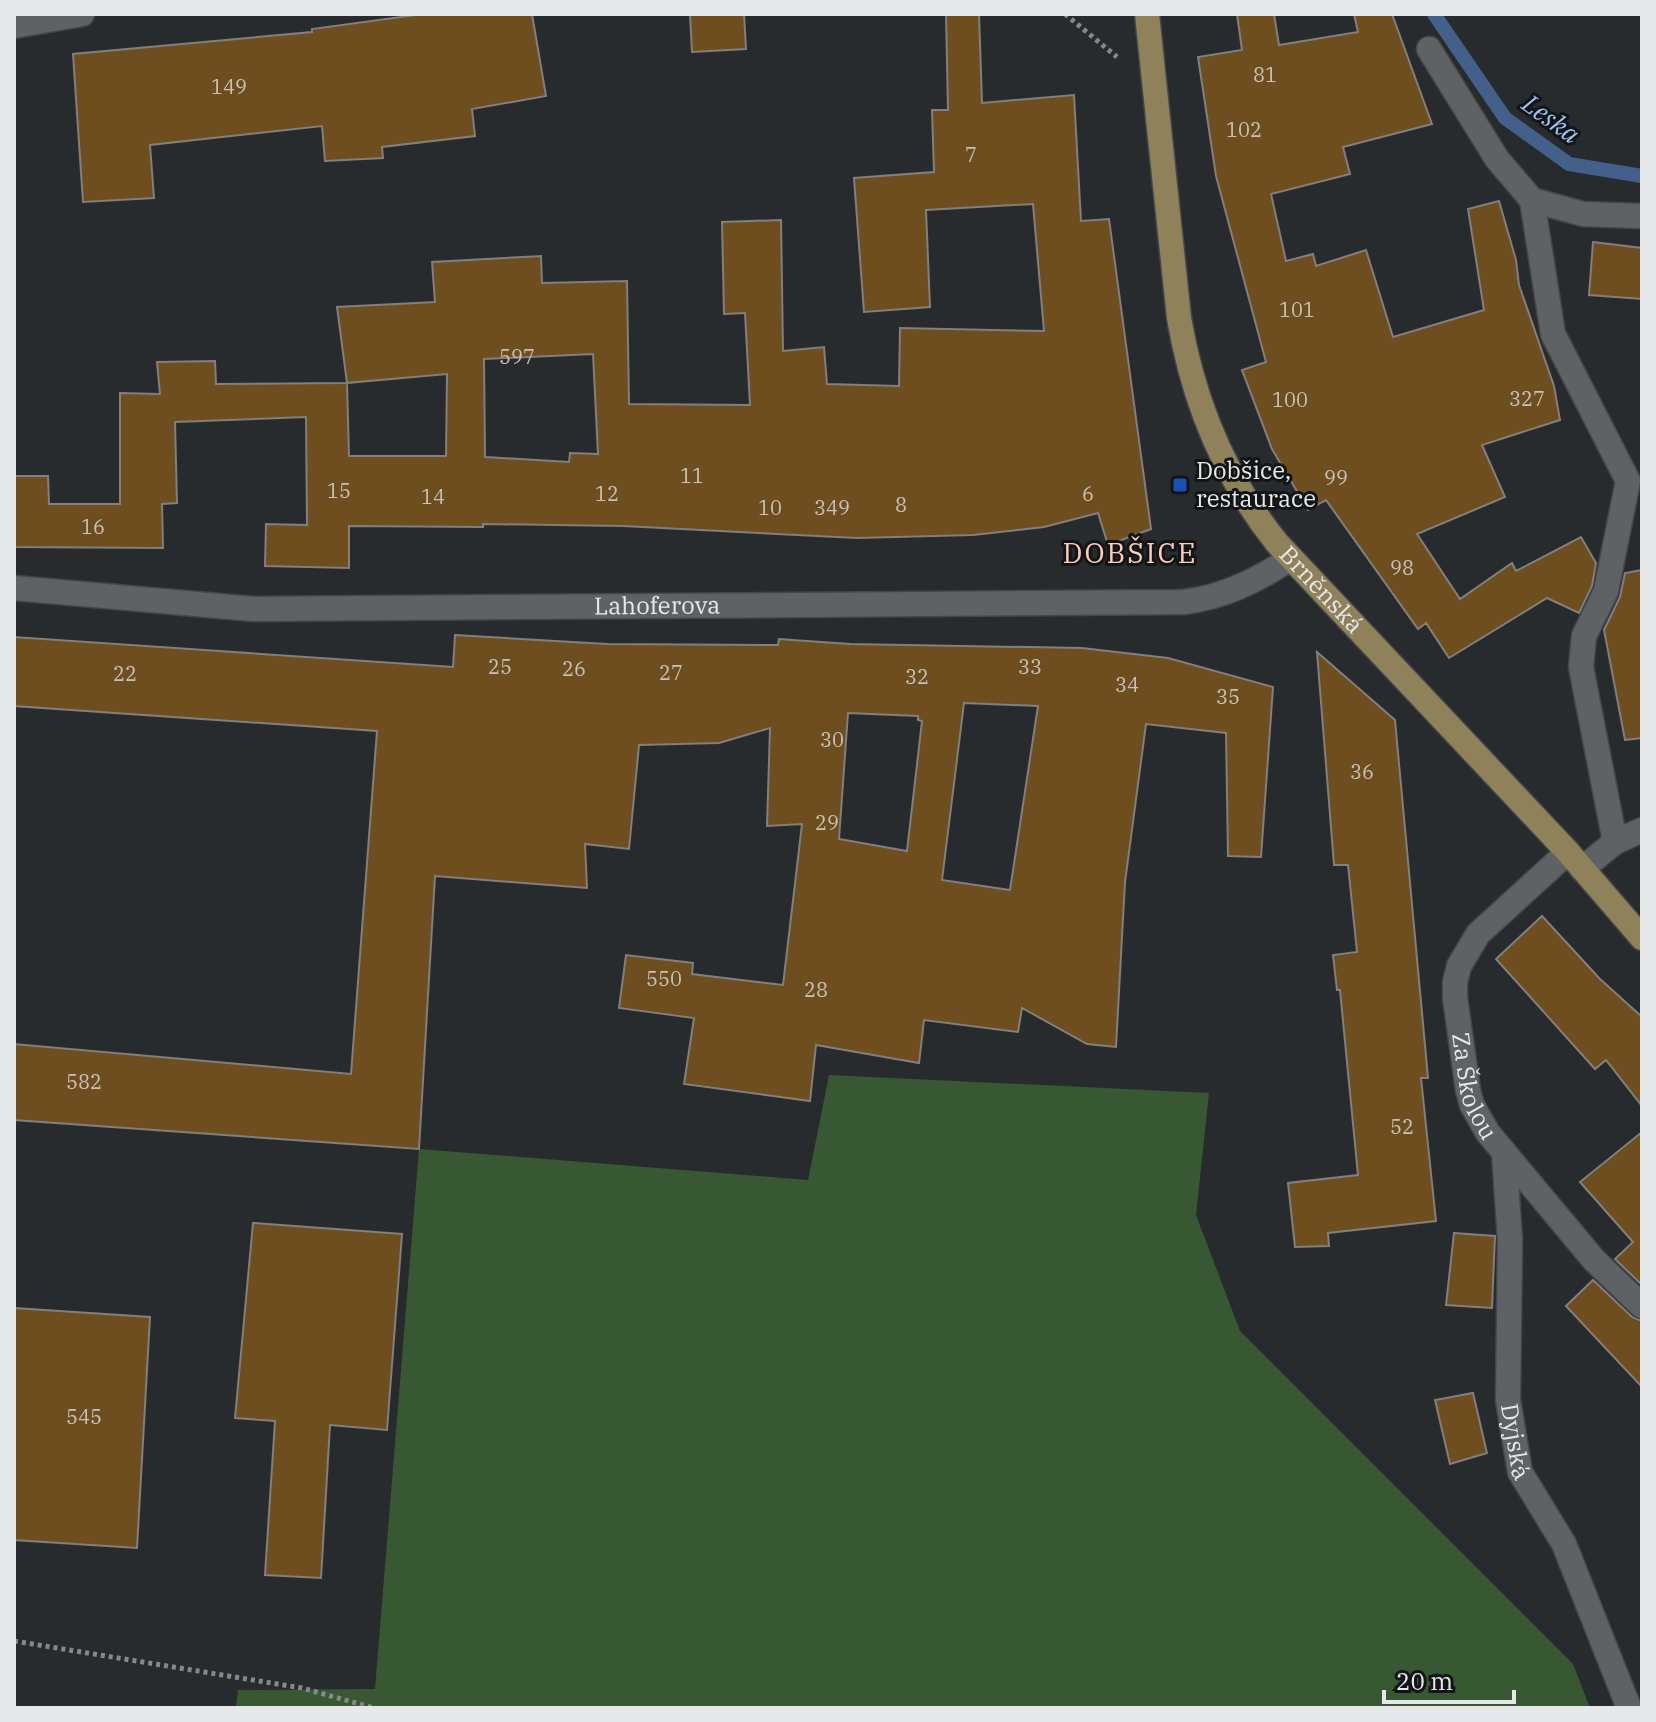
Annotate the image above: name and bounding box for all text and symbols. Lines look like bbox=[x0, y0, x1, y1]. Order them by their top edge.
house number: 81 bbox=[1253, 61, 1277, 88]
house number: 149 bbox=[211, 73, 247, 100]
water label: Leska bbox=[1515, 85, 1587, 150]
house number: 102 bbox=[1226, 116, 1262, 143]
house number: 7 bbox=[965, 141, 977, 168]
house number: 101 bbox=[1279, 296, 1315, 323]
house number: 597 bbox=[499, 343, 535, 370]
house number: 327 bbox=[1509, 385, 1545, 412]
house number: 100 bbox=[1272, 386, 1308, 413]
place label: Dobšice, restaurace bbox=[1196, 454, 1316, 514]
house number: 11 bbox=[680, 462, 704, 489]
house number: 99 bbox=[1324, 464, 1348, 491]
marker: Dobšice, restaurace bbox=[1171, 476, 1189, 494]
house number: 15 bbox=[327, 477, 351, 504]
house number: 12 bbox=[595, 480, 619, 507]
house number: 6 bbox=[1082, 480, 1094, 507]
house number: 14 bbox=[421, 483, 445, 510]
house number: 8 bbox=[895, 491, 907, 518]
house number: 10 bbox=[758, 494, 782, 521]
house number: 349 bbox=[814, 494, 850, 521]
house number: 16 bbox=[81, 513, 105, 540]
district label: DOBŠICE bbox=[1062, 534, 1198, 571]
street label: Brněnská bbox=[1273, 538, 1371, 640]
house number: 98 bbox=[1390, 554, 1414, 581]
street label: Lahoferova bbox=[594, 588, 720, 621]
house number: 25 bbox=[488, 653, 512, 680]
house number: 33 bbox=[1018, 653, 1042, 680]
house number: 26 bbox=[562, 655, 586, 682]
house number: 27 bbox=[659, 659, 683, 686]
house number: 22 bbox=[113, 660, 137, 687]
house number: 32 bbox=[905, 663, 929, 690]
house number: 34 bbox=[1115, 671, 1139, 698]
house number: 35 bbox=[1216, 683, 1240, 710]
house number: 30 bbox=[820, 726, 844, 753]
house number: 36 bbox=[1350, 758, 1374, 785]
house number: 29 bbox=[815, 809, 839, 836]
house number: 550 bbox=[646, 965, 682, 992]
house number: 28 bbox=[804, 976, 828, 1003]
street label: Za Školou bbox=[1445, 1030, 1505, 1145]
house number: 582 bbox=[66, 1068, 102, 1095]
house number: 52 bbox=[1390, 1113, 1414, 1140]
street label: Dyjská bbox=[1494, 1401, 1538, 1486]
house number: 545 bbox=[66, 1403, 102, 1430]
scale bar bbox=[1384, 1654, 1514, 1704]
text: 20 m bbox=[1396, 1665, 1453, 1697]

